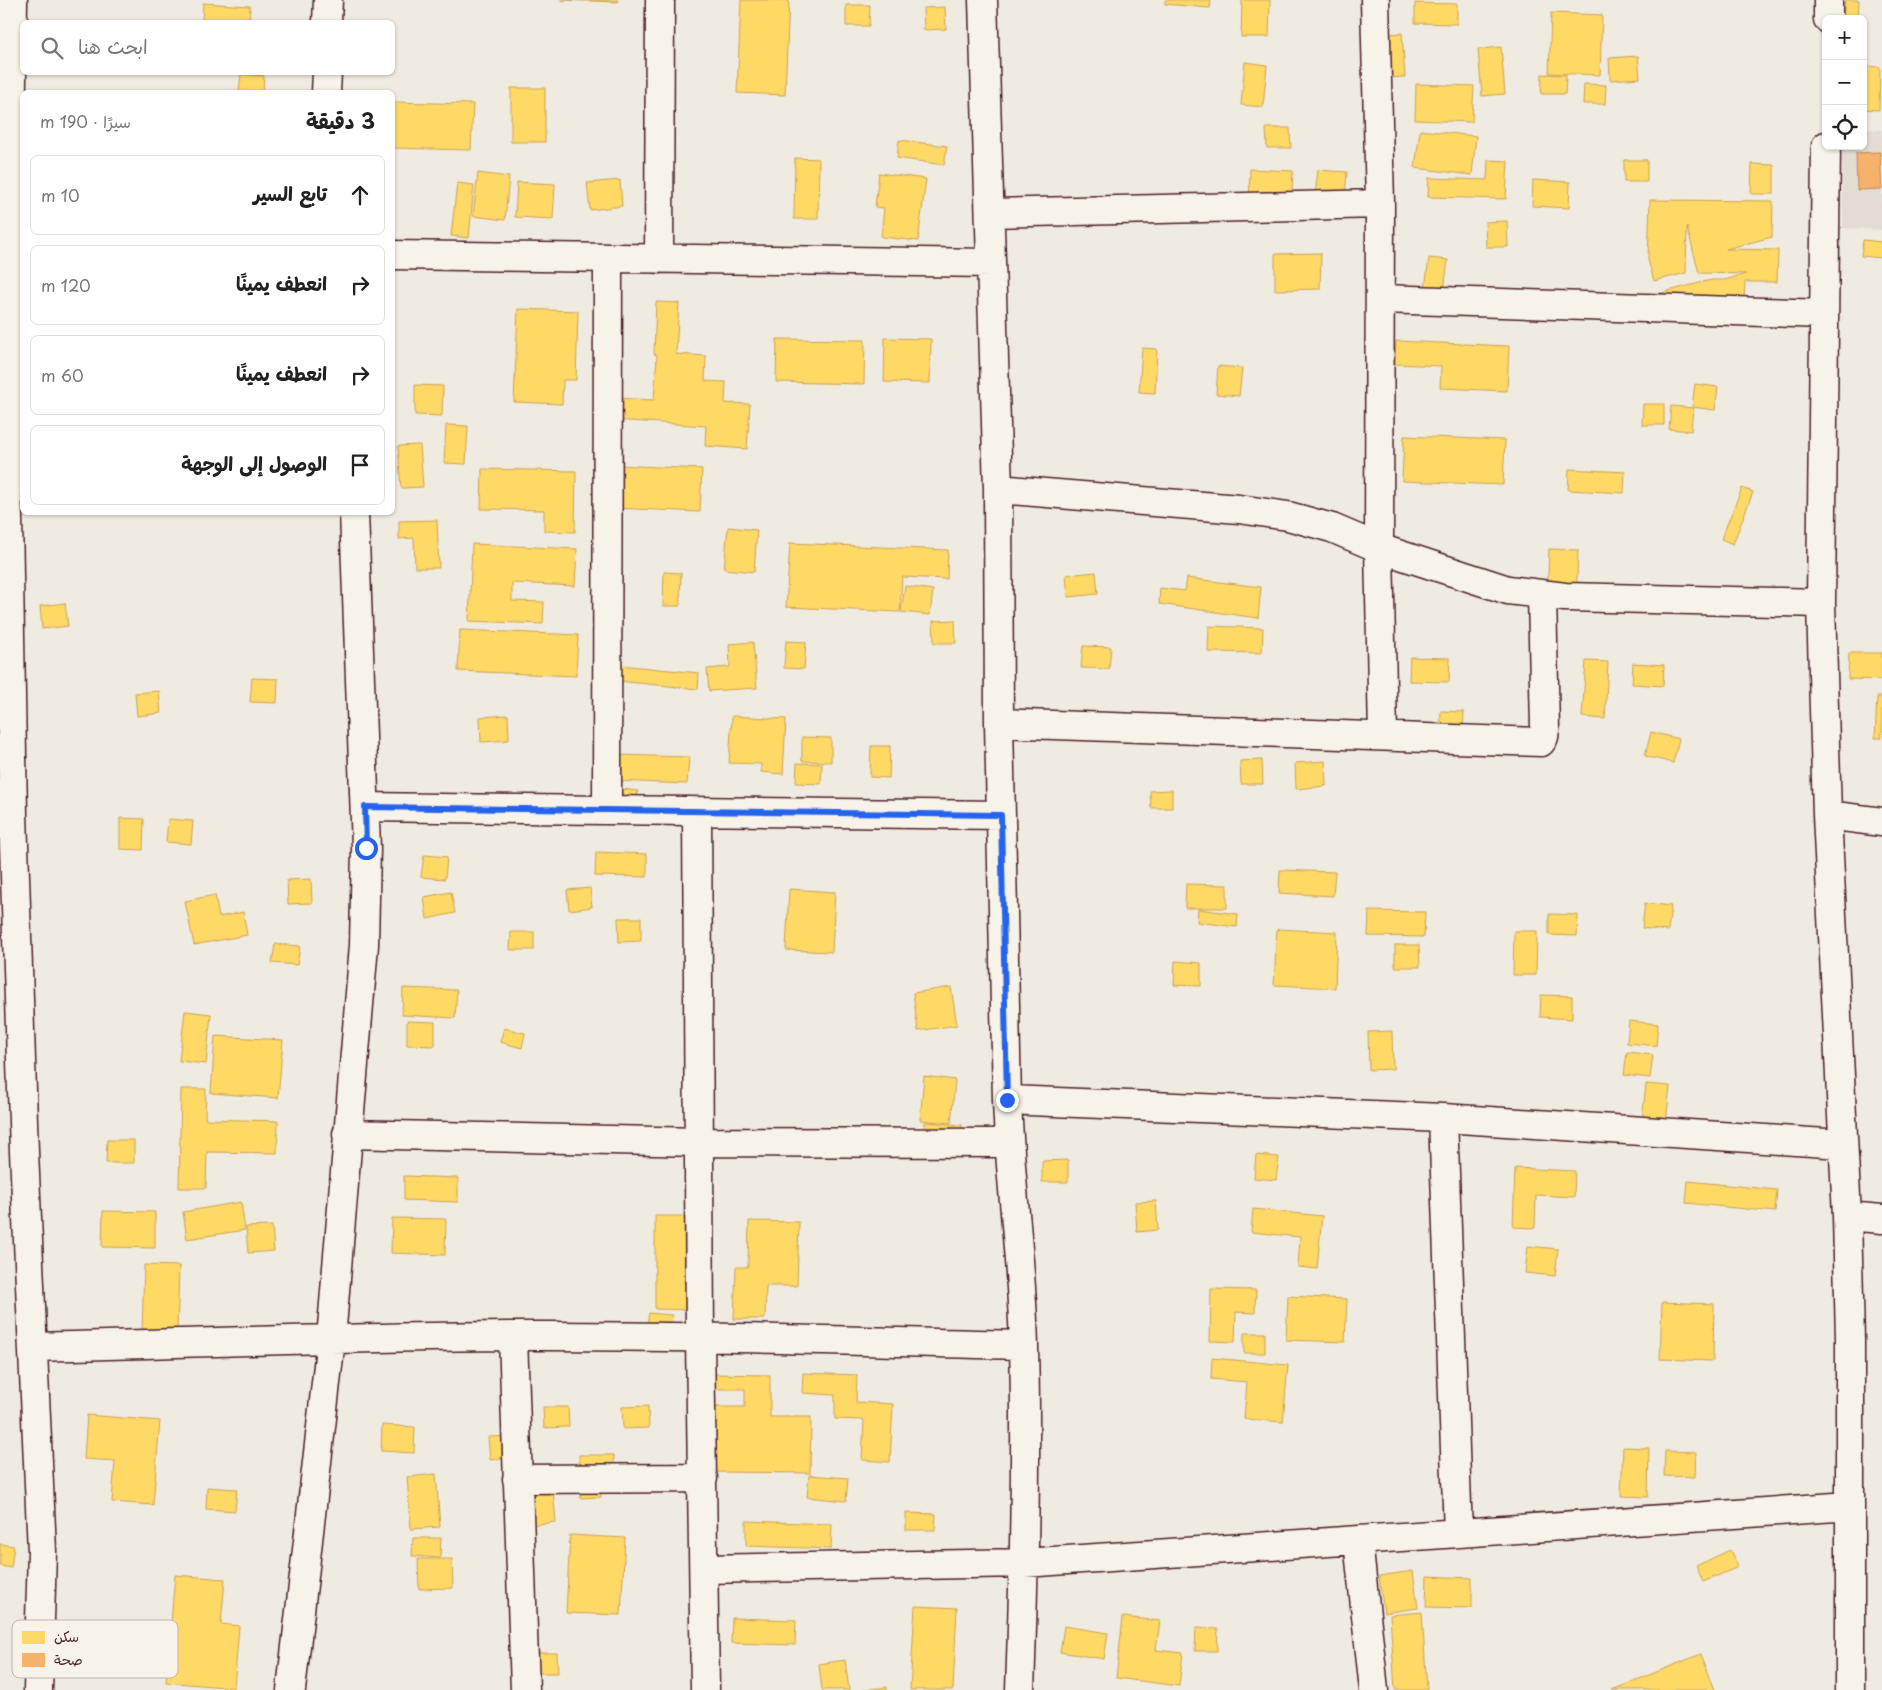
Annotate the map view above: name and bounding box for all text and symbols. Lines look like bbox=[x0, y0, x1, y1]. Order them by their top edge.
map controls bbox=[1822, 15, 1867, 150]
button: + bbox=[1822, 15, 1867, 60]
search box bbox=[20, 20, 395, 75]
text: ابحث هنا bbox=[78, 32, 148, 60]
icon: search bbox=[38, 34, 66, 62]
button: − bbox=[1822, 60, 1867, 105]
text: 3 دقيقة bbox=[306, 104, 375, 136]
button: locate bbox=[1822, 105, 1867, 150]
text: سيرًا · 190 m bbox=[40, 109, 131, 133]
text: تابع السير bbox=[253, 179, 327, 207]
icon: ahead bbox=[346, 181, 374, 209]
text: 10 m bbox=[41, 183, 80, 207]
text: انعطف يمينًا bbox=[236, 269, 327, 297]
icon: right bbox=[346, 271, 374, 299]
text: 120 m bbox=[41, 273, 91, 297]
text: انعطف يمينًا bbox=[236, 359, 327, 387]
icon: right bbox=[346, 361, 374, 389]
text: 60 m bbox=[41, 363, 84, 387]
text: الوصول إلى الوجهة bbox=[181, 449, 327, 477]
icon: arrive bbox=[346, 451, 374, 479]
route start bbox=[355, 837, 378, 860]
route end bbox=[996, 1089, 1019, 1112]
legend bbox=[12, 1620, 178, 1678]
text: سكن bbox=[54, 1626, 79, 1647]
text: صحة bbox=[54, 1649, 83, 1670]

